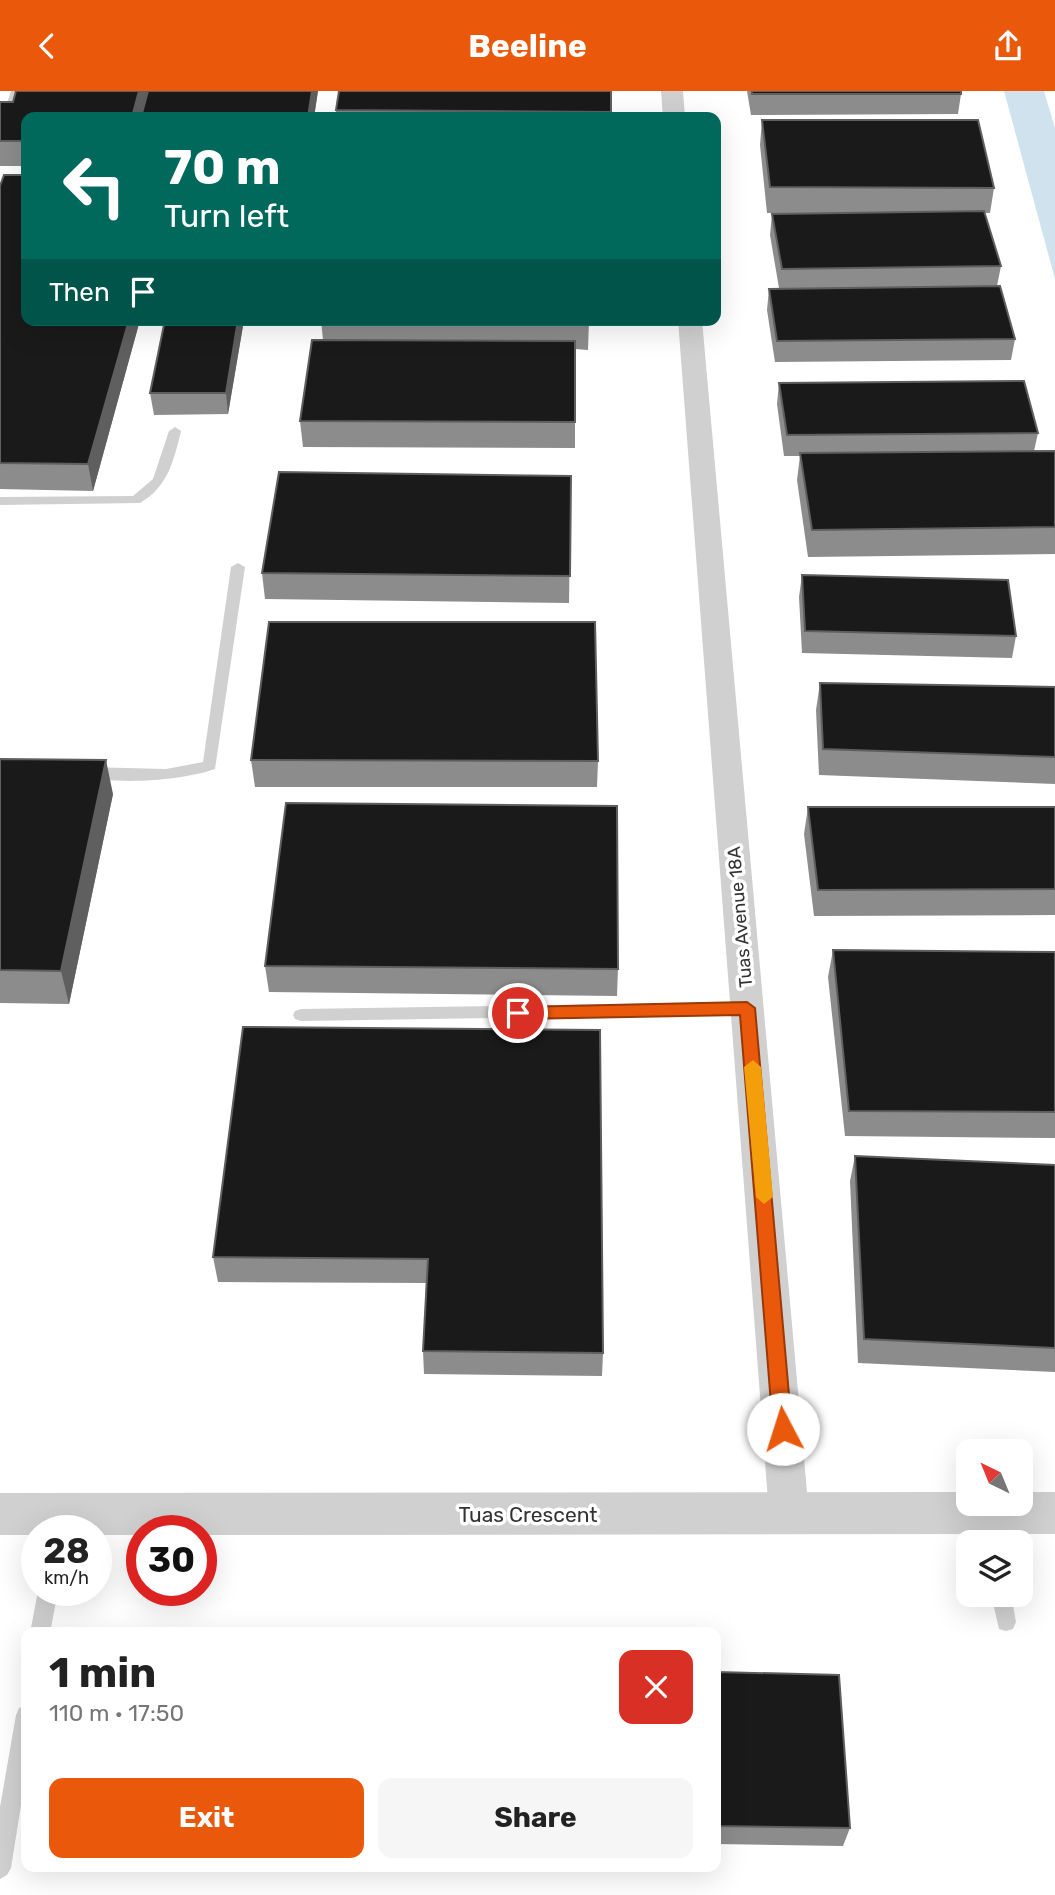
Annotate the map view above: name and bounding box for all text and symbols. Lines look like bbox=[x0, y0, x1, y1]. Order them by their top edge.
icon: back bbox=[28, 27, 66, 65]
text: Beeline bbox=[468, 27, 587, 65]
icon: share bbox=[989, 27, 1027, 65]
text: 70 m bbox=[164, 138, 281, 196]
icon: left bbox=[49, 140, 140, 231]
text: Turn left bbox=[164, 197, 289, 235]
icon: arrive bbox=[124, 273, 162, 311]
text: Then bbox=[49, 277, 110, 308]
street label: Tuas Avenue 18A bbox=[723, 846, 757, 988]
pin bbox=[488, 983, 548, 1043]
icon: arrive bbox=[499, 994, 537, 1032]
position arrow bbox=[746, 1392, 820, 1466]
north arrow bbox=[956, 1439, 1032, 1515]
map controls bbox=[956, 1439, 1033, 1607]
street label: Tuas Crescent bbox=[459, 1502, 597, 1527]
speed limit sign: 30 bbox=[126, 1515, 217, 1606]
text: 28 bbox=[43, 1530, 90, 1572]
button: layers bbox=[956, 1530, 1033, 1607]
text: km/h bbox=[44, 1567, 89, 1589]
text: 1 min bbox=[49, 1648, 156, 1698]
button: close bbox=[619, 1650, 693, 1724]
text: 110 m · 17:50 bbox=[49, 1699, 184, 1727]
button: Exit bbox=[49, 1778, 364, 1858]
button: Share bbox=[378, 1778, 693, 1858]

